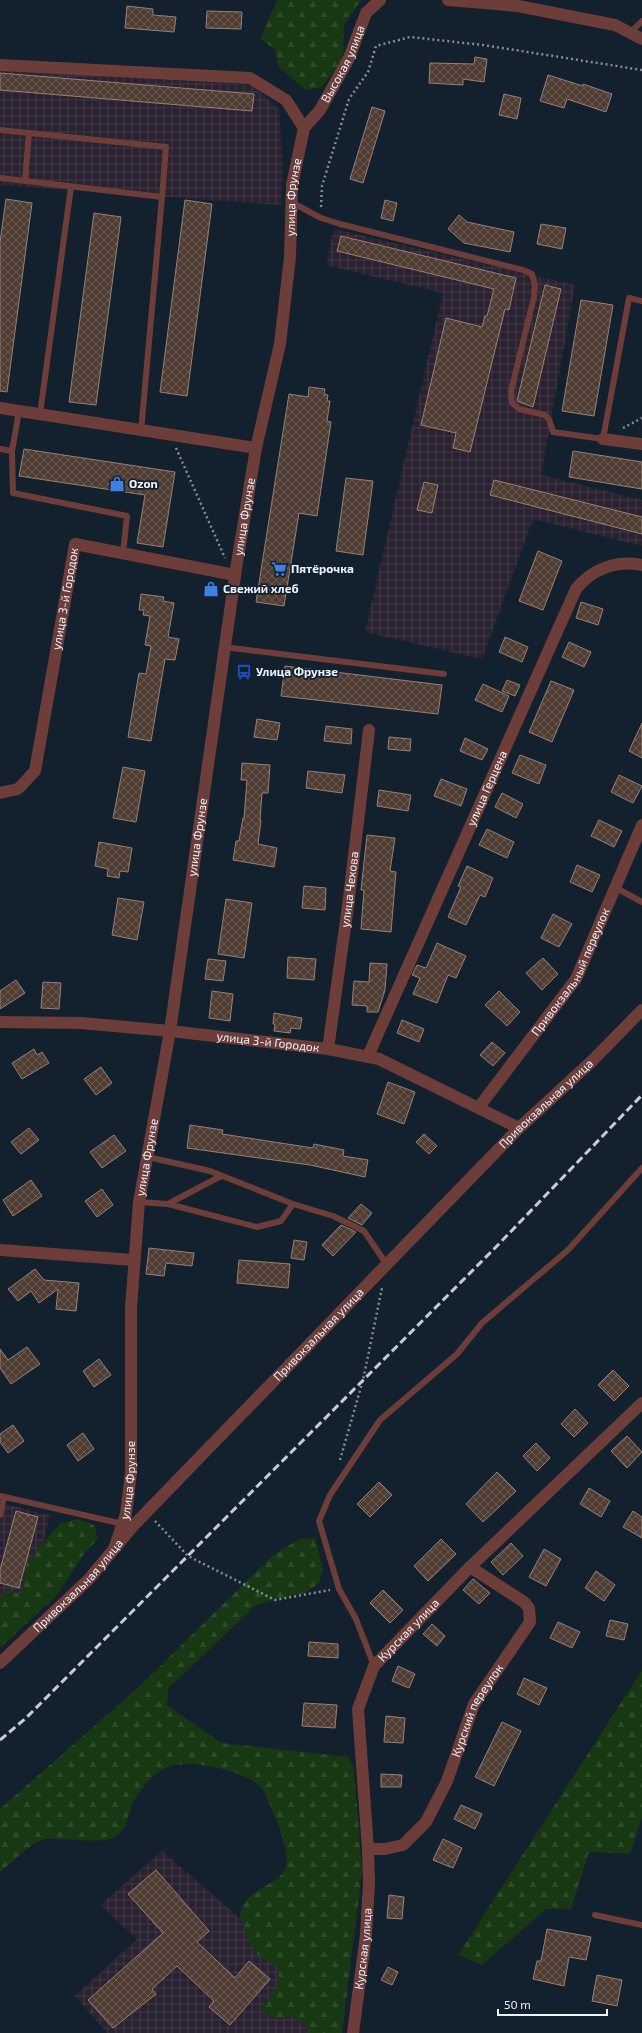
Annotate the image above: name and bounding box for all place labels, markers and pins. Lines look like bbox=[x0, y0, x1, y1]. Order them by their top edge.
shop icon: Ozon bbox=[108, 475, 126, 493]
place label: Ozon bbox=[129, 476, 158, 490]
supermarket icon: Пятёрочка bbox=[270, 560, 288, 578]
place label: Пятёрочка bbox=[291, 561, 354, 575]
shop icon: Свежий хлеб bbox=[202, 580, 220, 598]
place label: Свежий хлеб bbox=[223, 581, 299, 595]
bus stop icon: Улица Фрунзе bbox=[235, 663, 253, 681]
place label: Улица Фрунзе bbox=[256, 664, 338, 678]

